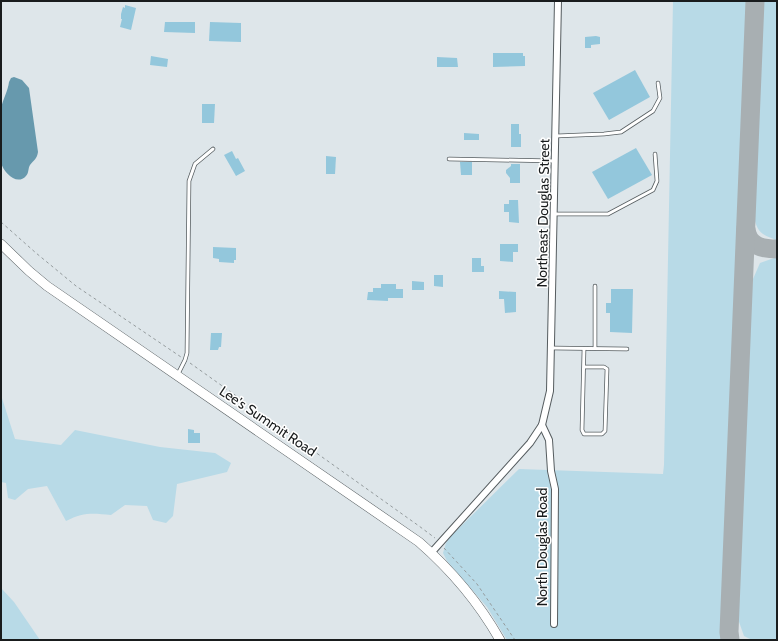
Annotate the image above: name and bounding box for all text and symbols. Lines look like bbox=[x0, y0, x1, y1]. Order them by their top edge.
street label: Northeast Douglas Street bbox=[533, 138, 553, 287]
street label: Lee's Summit Road bbox=[216, 382, 320, 460]
street label: North Douglas Road bbox=[533, 488, 551, 606]

